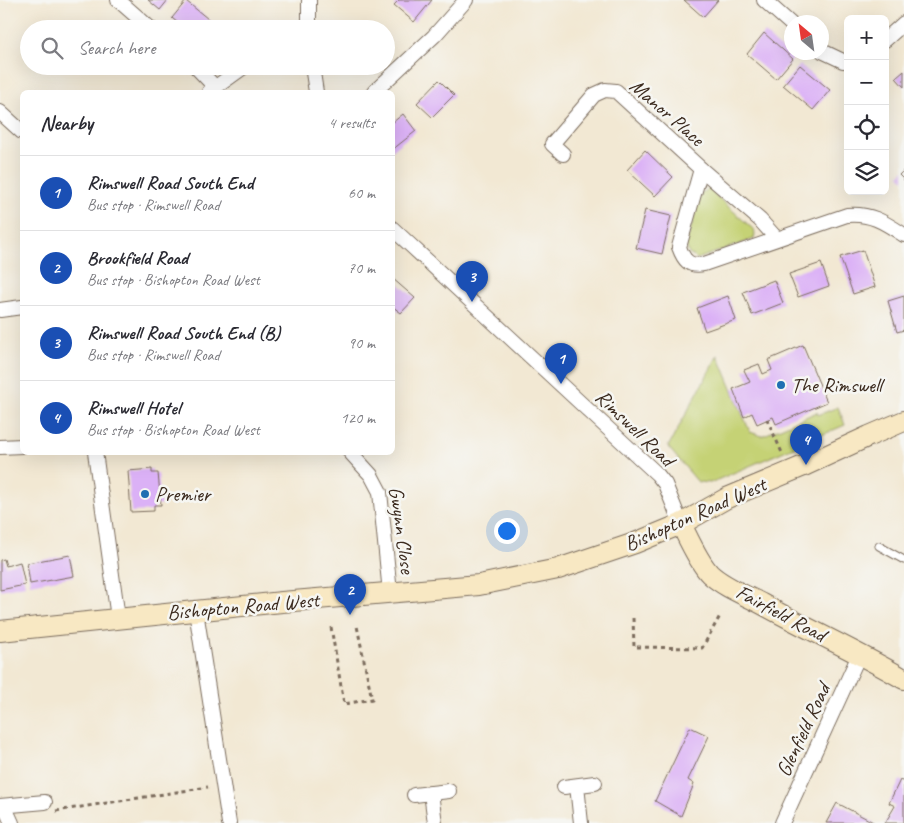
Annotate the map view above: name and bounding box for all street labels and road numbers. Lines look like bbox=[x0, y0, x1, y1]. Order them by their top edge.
street label: Manor Place bbox=[624, 73, 711, 153]
street label: Rimswell Road bbox=[590, 384, 682, 474]
street label: Bishopton Road West bbox=[620, 470, 772, 557]
street label: Gwynn Close bbox=[383, 485, 421, 576]
street label: Fairfield Road bbox=[732, 578, 834, 649]
street label: Bishopton Road West bbox=[166, 586, 322, 626]
street label: Glenfield Road bbox=[770, 676, 837, 781]

